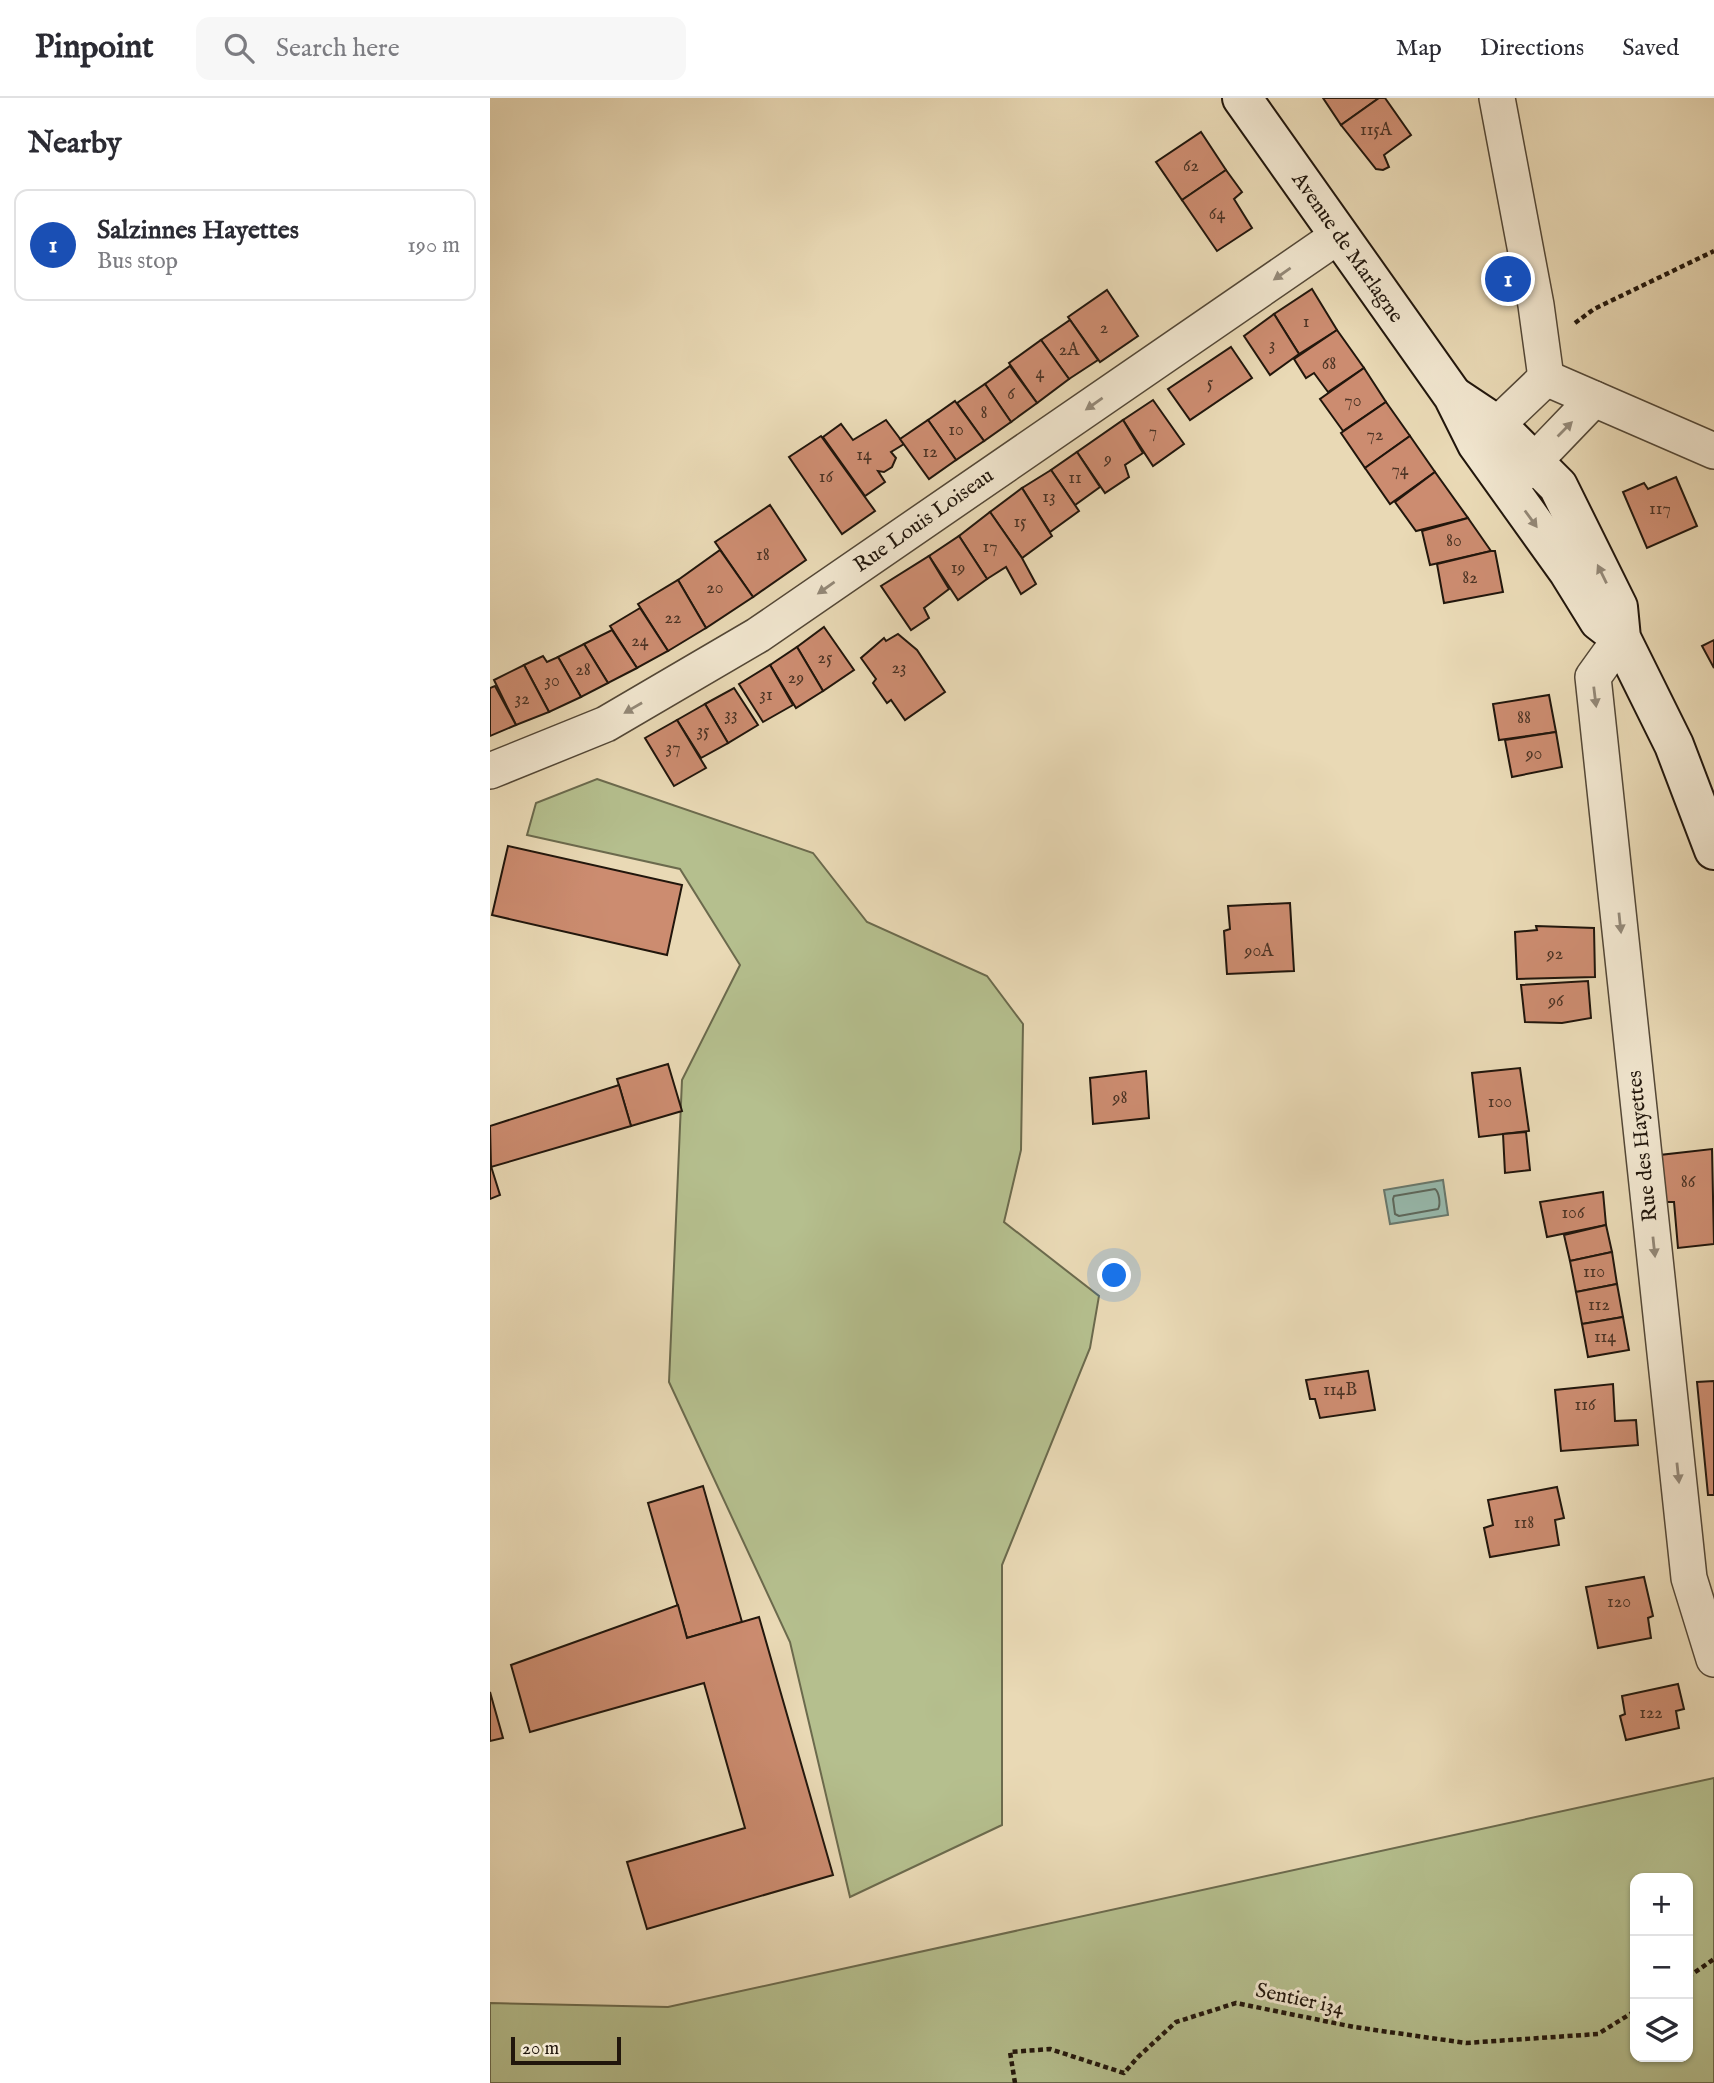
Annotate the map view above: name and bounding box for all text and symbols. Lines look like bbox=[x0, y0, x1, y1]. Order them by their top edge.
search box bbox=[196, 17, 686, 80]
text: Pinpoint bbox=[35, 27, 154, 69]
icon: search bbox=[220, 29, 258, 67]
text: Search here bbox=[276, 32, 400, 65]
text: Map bbox=[1396, 33, 1442, 64]
text: Directions bbox=[1480, 33, 1584, 64]
text: Saved bbox=[1622, 33, 1679, 64]
house number: 115A bbox=[1360, 119, 1393, 142]
text: Nearby bbox=[28, 125, 121, 163]
house number: 62 bbox=[1183, 155, 1199, 178]
street label: Avenue de Marlagne bbox=[1284, 167, 1409, 329]
house number: 64 bbox=[1209, 203, 1225, 226]
text: Salzinnes Hayettes bbox=[97, 214, 299, 247]
text: 1 bbox=[49, 231, 57, 260]
text: 190 m bbox=[407, 231, 460, 260]
text: Bus stop bbox=[97, 247, 178, 276]
pin: 1 bbox=[1485, 253, 1531, 305]
one-way arrow bbox=[1273, 267, 1291, 281]
house number: 1 bbox=[1303, 311, 1309, 334]
house number: 2 bbox=[1100, 317, 1108, 340]
house number: 3 bbox=[1269, 334, 1275, 357]
house number: 2A bbox=[1059, 339, 1080, 362]
house number: 68 bbox=[1322, 353, 1336, 376]
house number: 4 bbox=[1036, 362, 1045, 385]
house number: 5 bbox=[1207, 372, 1214, 395]
house number: 6 bbox=[1007, 383, 1015, 406]
house number: 70 bbox=[1344, 390, 1362, 413]
one-way arrow bbox=[1085, 397, 1103, 411]
house number: 8 bbox=[980, 402, 988, 425]
house number: 10 bbox=[948, 419, 964, 442]
house number: 7 bbox=[1149, 421, 1157, 444]
one-way arrow bbox=[1557, 421, 1573, 437]
house number: 72 bbox=[1367, 424, 1383, 447]
house number: 12 bbox=[922, 441, 938, 464]
house number: 14 bbox=[856, 444, 872, 467]
house number: 9 bbox=[1103, 448, 1112, 471]
house number: 74 bbox=[1391, 459, 1409, 482]
street label: Rue Louis Loiseau bbox=[849, 463, 999, 579]
house number: 16 bbox=[819, 466, 834, 489]
house number: 11 bbox=[1068, 467, 1082, 490]
house number: 13 bbox=[1042, 486, 1056, 509]
house number: 117 bbox=[1649, 498, 1671, 521]
one-way arrow bbox=[1524, 510, 1538, 528]
house number: 15 bbox=[1013, 511, 1027, 534]
house number: 80 bbox=[1446, 530, 1462, 553]
house number: 17 bbox=[982, 536, 998, 559]
house number: 18 bbox=[756, 544, 770, 567]
house number: 19 bbox=[951, 557, 965, 580]
one-way arrow bbox=[1596, 564, 1607, 584]
house number: 82 bbox=[1462, 567, 1478, 590]
house number: 20 bbox=[706, 577, 724, 600]
one-way arrow bbox=[817, 581, 836, 594]
house number: 22 bbox=[665, 607, 681, 630]
house number: 24 bbox=[631, 630, 649, 653]
house number: 25 bbox=[818, 647, 833, 670]
house number: 23 bbox=[891, 657, 907, 680]
house number: 28 bbox=[575, 659, 591, 682]
house number: 29 bbox=[788, 667, 804, 690]
house number: 30 bbox=[544, 670, 560, 693]
house number: 31 bbox=[759, 684, 773, 707]
one-way arrow bbox=[1589, 686, 1600, 708]
house number: 32 bbox=[514, 688, 530, 711]
one-way arrow bbox=[623, 702, 643, 714]
house number: 33 bbox=[724, 704, 738, 727]
house number: 88 bbox=[1517, 707, 1531, 730]
house number: 35 bbox=[696, 720, 710, 743]
house number: 37 bbox=[665, 737, 681, 760]
house number: 90 bbox=[1525, 743, 1542, 766]
one-way arrow bbox=[1615, 912, 1626, 934]
house number: 90A bbox=[1244, 940, 1274, 963]
house number: 92 bbox=[1546, 943, 1563, 966]
house number: 96 bbox=[1547, 990, 1564, 1013]
street label: Rue des Hayettes bbox=[1622, 1069, 1664, 1223]
house number: 98 bbox=[1112, 1087, 1127, 1110]
house number: 100 bbox=[1488, 1091, 1512, 1114]
house number: 86 bbox=[1681, 1171, 1696, 1194]
house number: 106 bbox=[1561, 1202, 1585, 1225]
one-way arrow bbox=[1649, 1236, 1660, 1258]
your location bbox=[1097, 1258, 1131, 1292]
house number: 110 bbox=[1583, 1261, 1605, 1284]
house number: 112 bbox=[1588, 1294, 1610, 1317]
house number: 114 bbox=[1594, 1326, 1616, 1349]
house number: 114B bbox=[1323, 1379, 1357, 1402]
house number: 116 bbox=[1574, 1394, 1596, 1417]
one-way arrow bbox=[1673, 1462, 1684, 1484]
house number: 118 bbox=[1514, 1512, 1534, 1535]
house number: 120 bbox=[1607, 1591, 1631, 1614]
house number: 122 bbox=[1639, 1702, 1663, 1725]
map controls bbox=[1630, 1873, 1693, 2062]
button: + bbox=[1630, 1873, 1693, 1936]
button: − bbox=[1630, 1936, 1693, 1999]
street label: Sentier i34 bbox=[1253, 1977, 1347, 2023]
button: layers bbox=[1630, 1999, 1693, 2062]
scale bar bbox=[511, 2034, 621, 2066]
text: 20 m bbox=[522, 2037, 559, 2061]

